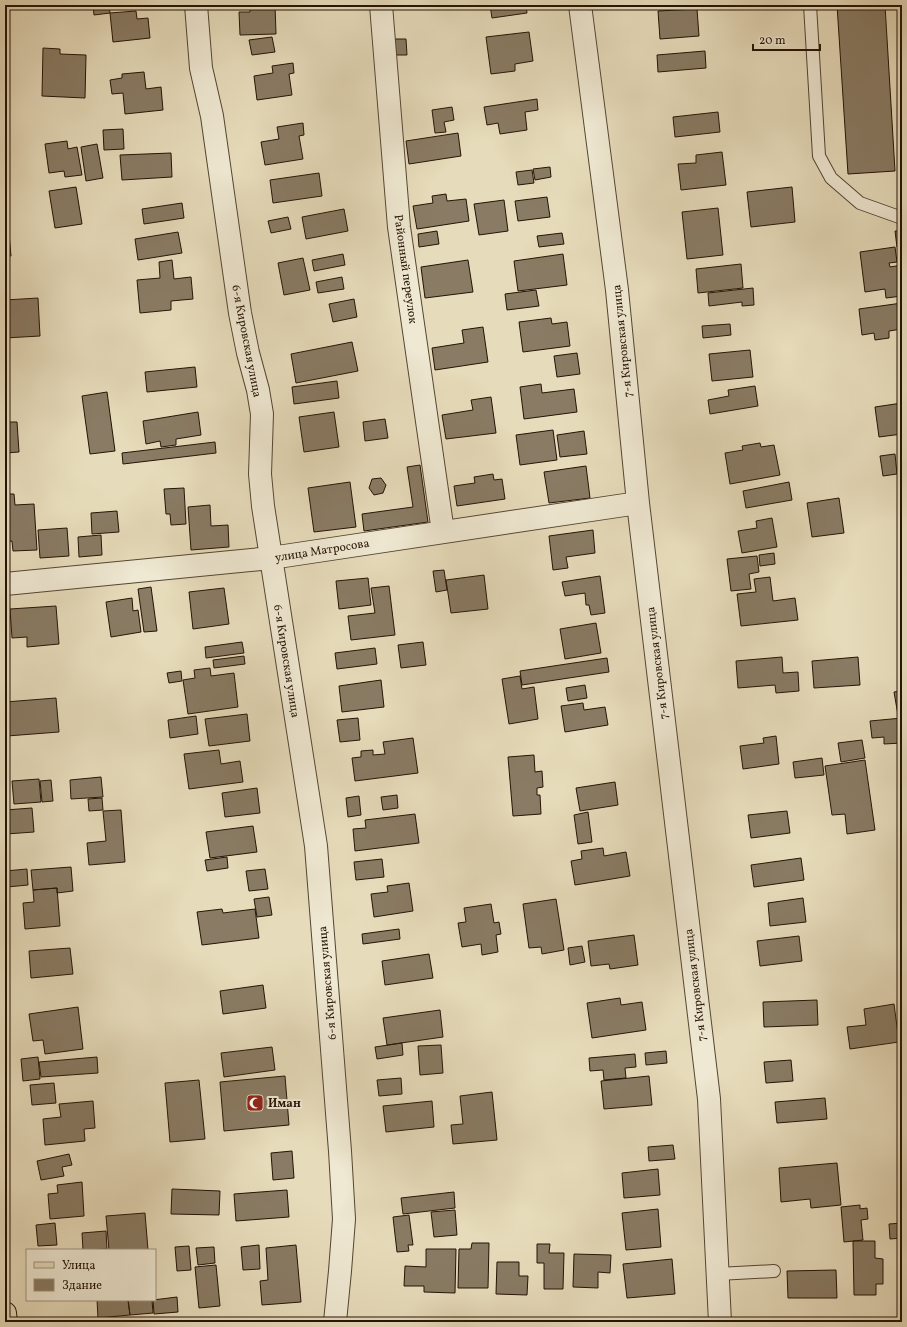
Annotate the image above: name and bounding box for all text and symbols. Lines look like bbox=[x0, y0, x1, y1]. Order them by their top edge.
scale bar bbox=[753, 26, 820, 52]
text: 20 m bbox=[759, 33, 786, 49]
street label: Районный переулок bbox=[389, 214, 421, 325]
street label: 6-я Кировская улица bbox=[227, 284, 265, 399]
street label: 7-я Кировская улица bbox=[609, 284, 637, 398]
street label: улица Матросова bbox=[274, 536, 371, 566]
street label: 6-я Кировская улица bbox=[269, 603, 303, 719]
street label: 7-я Кировская улица bbox=[643, 606, 673, 720]
street label: 6-я Кировская улица bbox=[315, 925, 341, 1041]
street label: 7-я Кировская улица bbox=[681, 928, 711, 1042]
mosque icon: Иман bbox=[245, 1093, 265, 1113]
place label: Иман bbox=[268, 1096, 301, 1112]
legend bbox=[26, 1249, 156, 1301]
text: Улица bbox=[62, 1258, 95, 1274]
text: Здание bbox=[62, 1278, 102, 1294]

